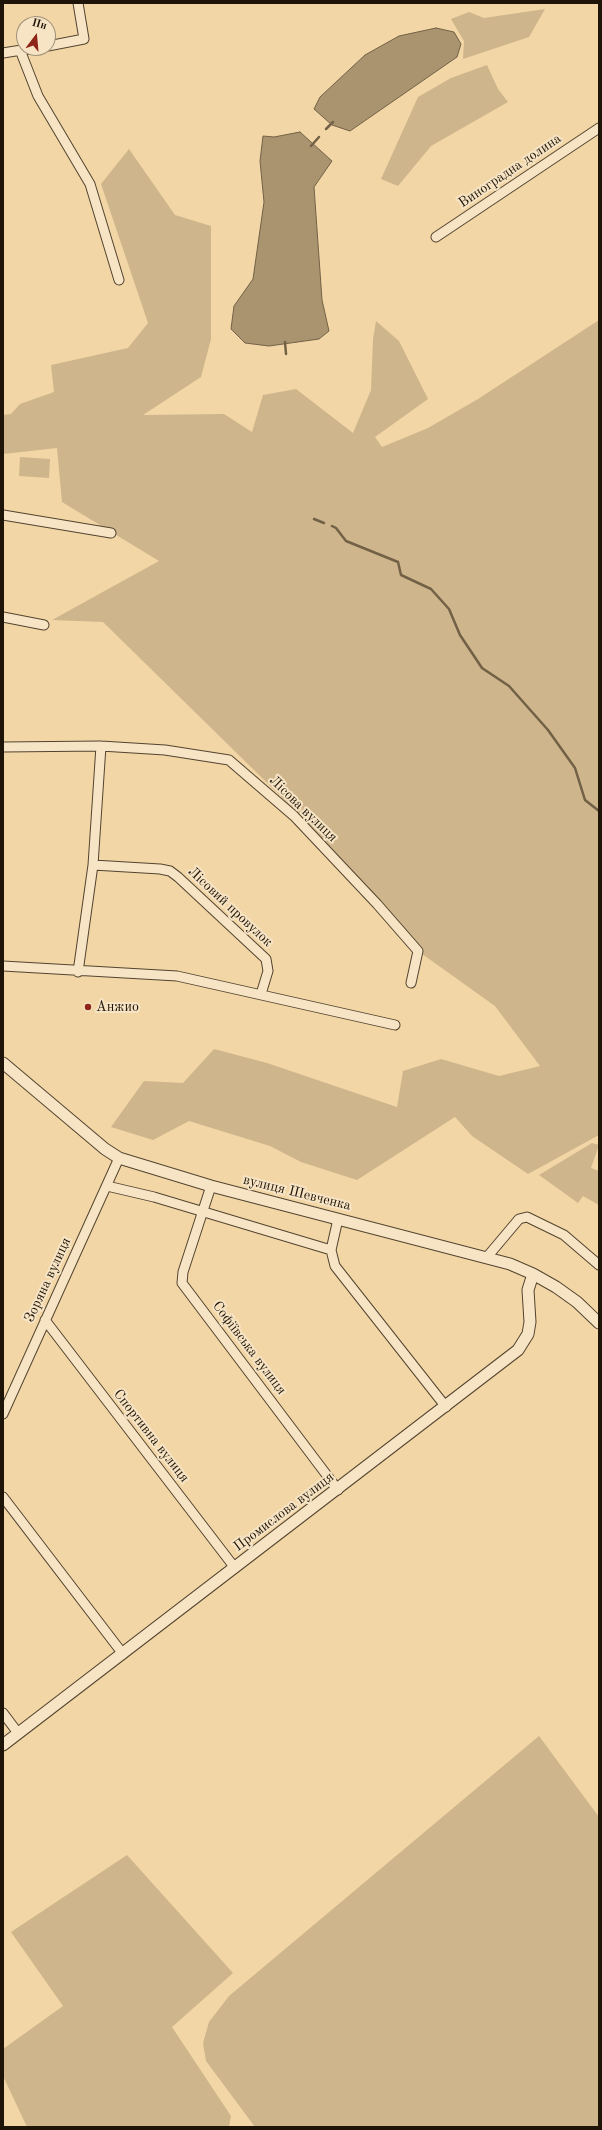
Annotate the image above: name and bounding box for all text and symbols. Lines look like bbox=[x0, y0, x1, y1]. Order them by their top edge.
north arrow bbox=[16, 16, 56, 56]
text: Пн bbox=[30, 18, 48, 32]
street label: Виноградна долина bbox=[455, 130, 565, 212]
street label: Лісова вулиця bbox=[265, 772, 341, 846]
street label: Лісовий провулок bbox=[184, 863, 276, 951]
place label: Анжио bbox=[96, 999, 139, 1015]
marker: Анжио bbox=[83, 1002, 93, 1012]
street label: вулиця Шевченка bbox=[241, 1171, 353, 1215]
street label: Зоряна вулиця bbox=[21, 1235, 75, 1325]
street label: Софіївська вулиця bbox=[208, 1298, 290, 1398]
street label: Спортивна вулиця bbox=[109, 1386, 193, 1486]
street label: Промислова вулиця bbox=[230, 1469, 338, 1555]

